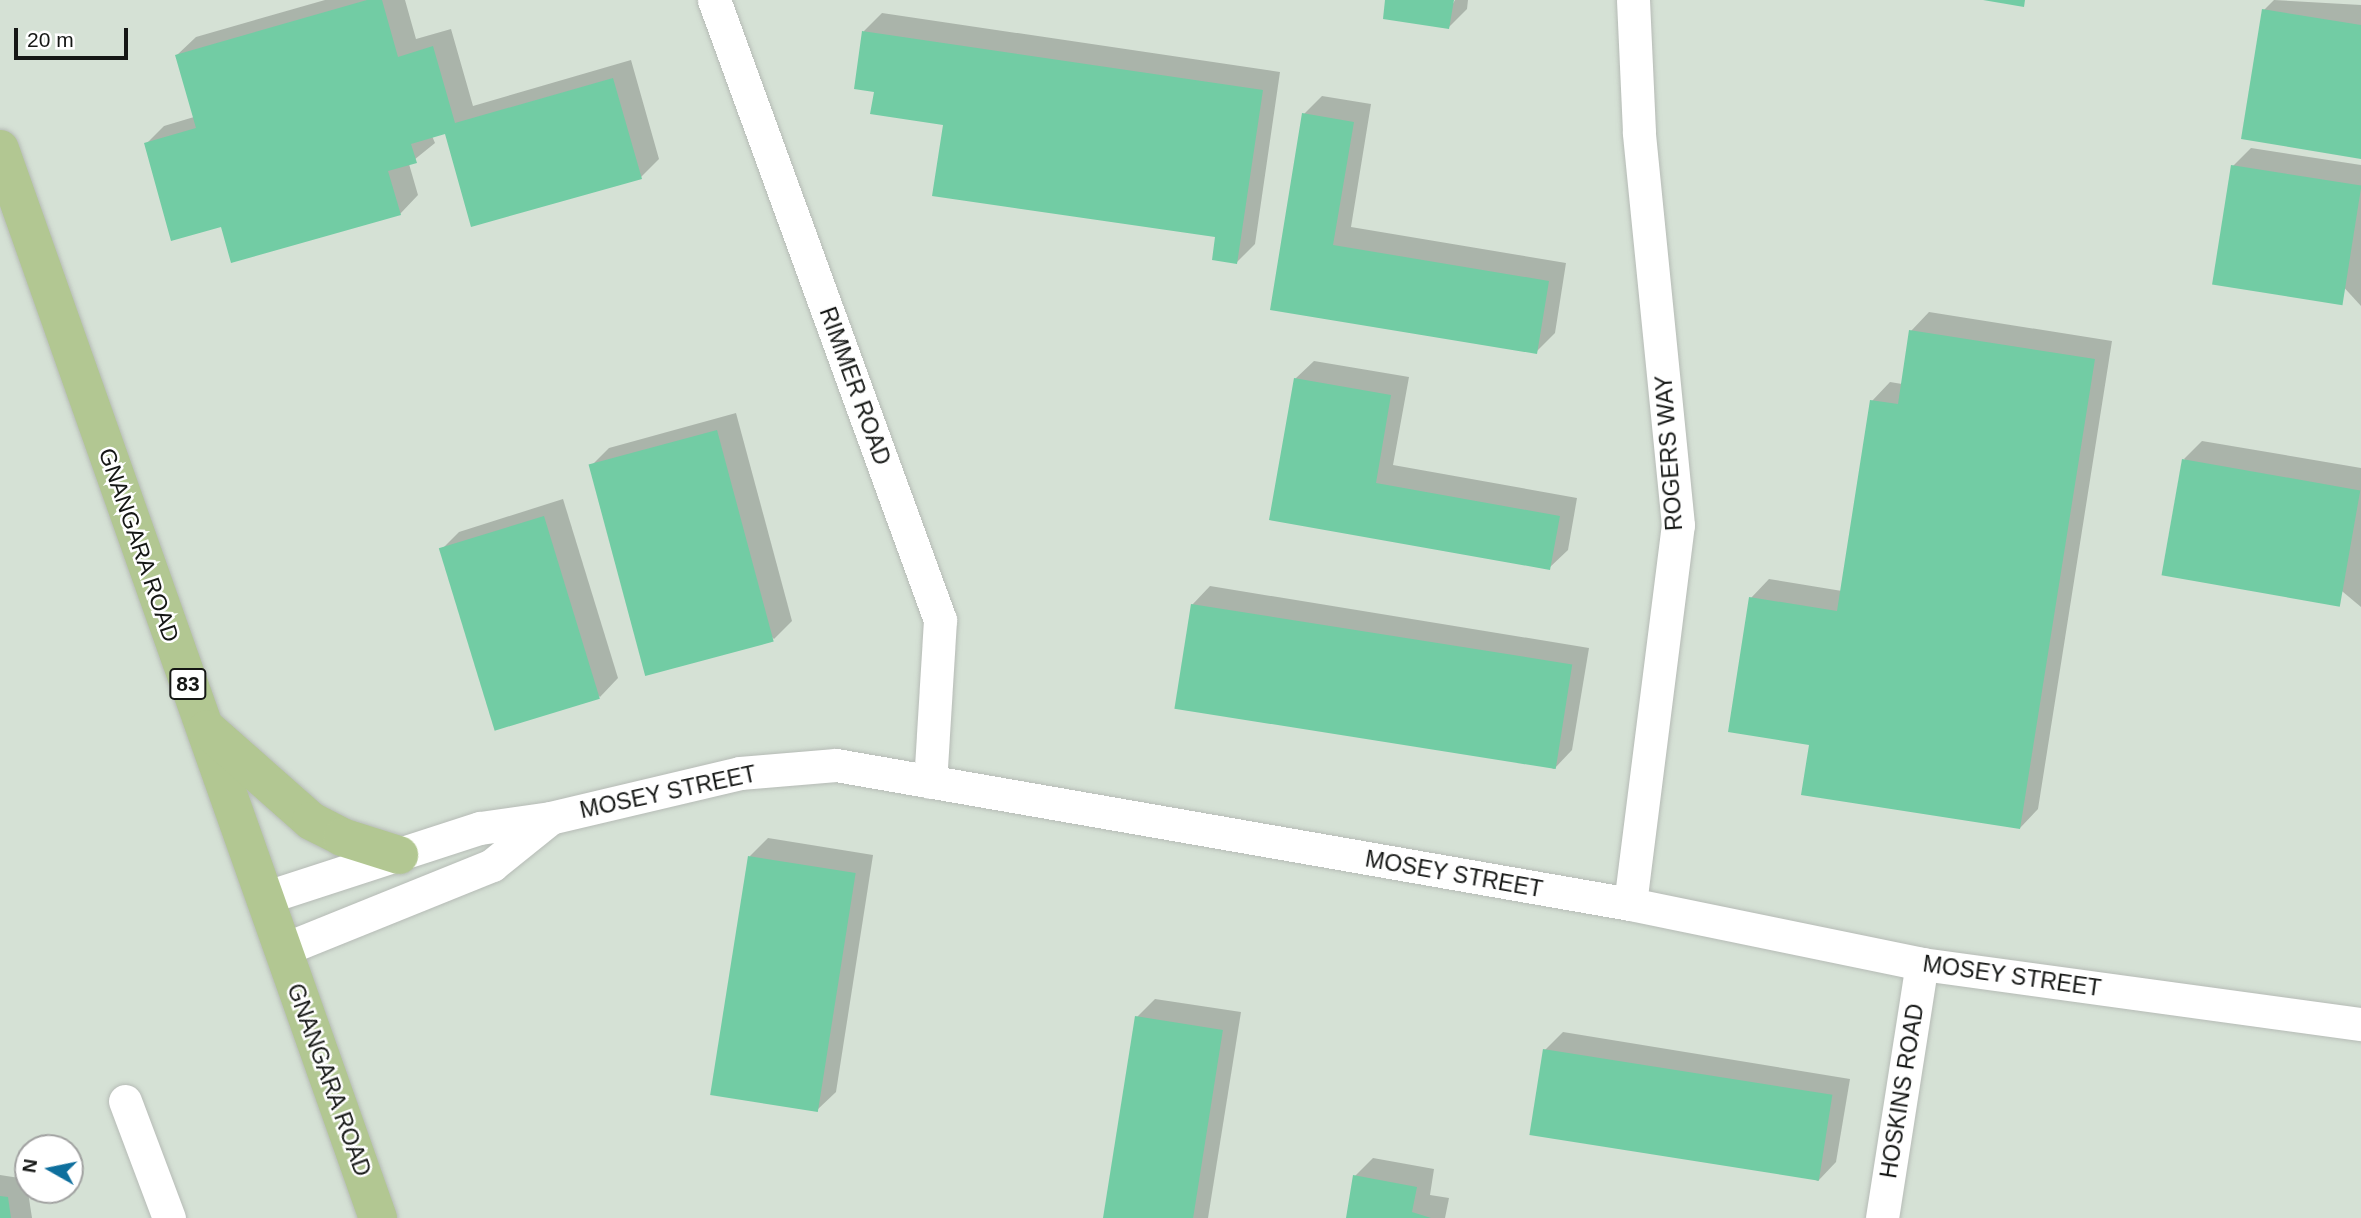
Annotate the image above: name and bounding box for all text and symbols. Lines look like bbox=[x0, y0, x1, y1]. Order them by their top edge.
scale bar bbox=[18, 14, 131, 58]
text: 20 m bbox=[27, 28, 74, 51]
street label: RIMMER ROAD bbox=[814, 303, 896, 469]
street label: ROGERS WAY bbox=[1650, 374, 1688, 532]
street label: GNANGARA ROAD bbox=[93, 444, 185, 646]
road number: 83 bbox=[169, 666, 207, 702]
street label: MOSEY STREET bbox=[577, 760, 759, 824]
street label: MOSEY STREET bbox=[1363, 845, 1545, 903]
street label: MOSEY STREET bbox=[1921, 950, 2103, 1002]
street label: GNANGARA ROAD bbox=[281, 979, 377, 1181]
street label: HOSKINS ROAD bbox=[1875, 1002, 1929, 1180]
north arrow bbox=[14, 1134, 84, 1204]
text: N bbox=[18, 1158, 41, 1174]

